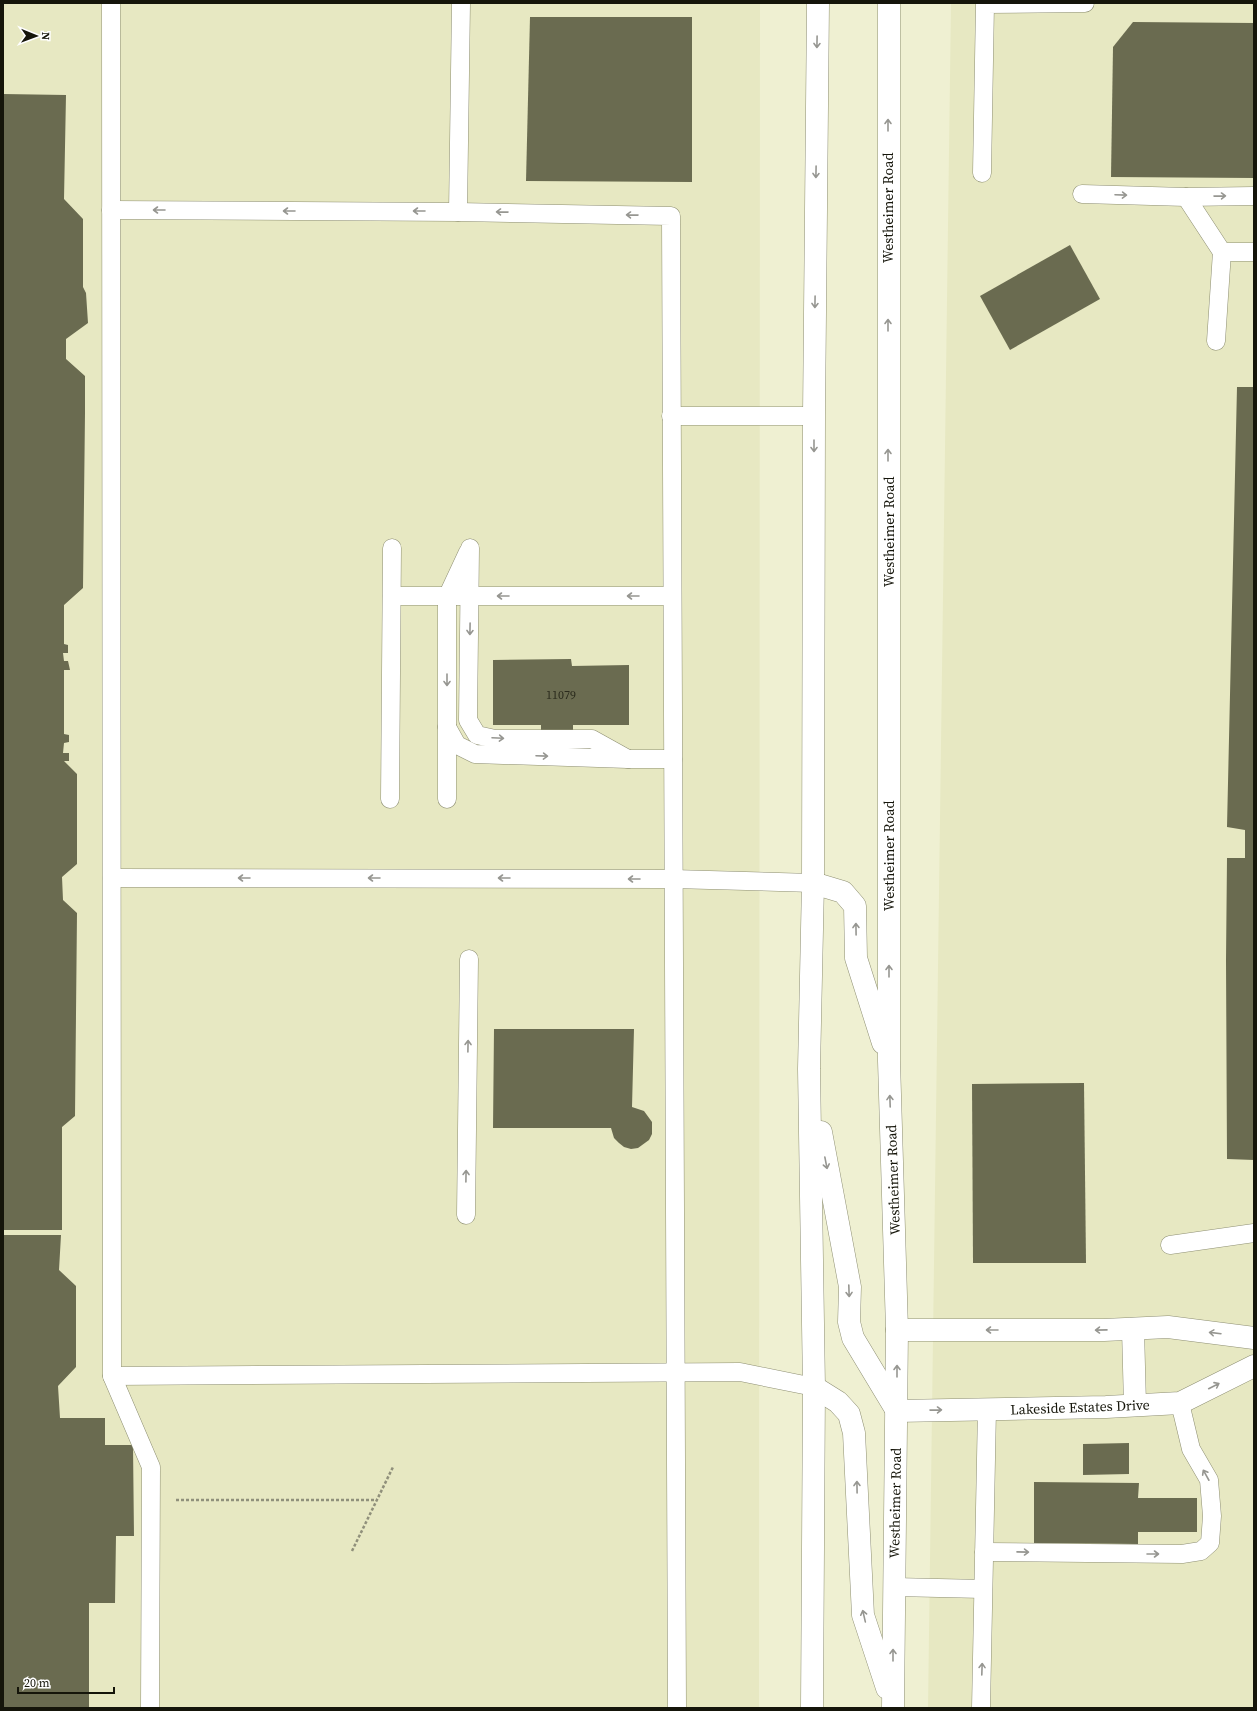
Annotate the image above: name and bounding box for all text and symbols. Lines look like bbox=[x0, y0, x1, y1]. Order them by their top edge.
north arrow bbox=[16, 16, 56, 56]
text: N bbox=[38, 32, 53, 40]
one-way arrow bbox=[814, 35, 821, 48]
one-way arrow bbox=[884, 119, 892, 132]
street label: Westheimer Road bbox=[878, 153, 898, 263]
one-way arrow bbox=[812, 165, 820, 178]
one-way arrow bbox=[1114, 191, 1127, 199]
one-way arrow bbox=[1213, 193, 1226, 200]
one-way arrow bbox=[153, 206, 166, 214]
one-way arrow bbox=[283, 207, 296, 215]
one-way arrow bbox=[413, 207, 426, 215]
one-way arrow bbox=[496, 209, 509, 216]
one-way arrow bbox=[626, 211, 639, 219]
one-way arrow bbox=[811, 295, 819, 308]
one-way arrow bbox=[884, 319, 892, 332]
one-way arrow bbox=[810, 439, 818, 452]
one-way arrow bbox=[884, 449, 892, 462]
street label: Westheimer Road bbox=[879, 477, 899, 587]
one-way arrow bbox=[497, 592, 510, 600]
one-way arrow bbox=[627, 592, 640, 600]
one-way arrow bbox=[466, 622, 474, 635]
one-way arrow bbox=[443, 673, 451, 686]
house number: 11079 bbox=[546, 687, 576, 703]
one-way arrow bbox=[491, 735, 504, 742]
one-way arrow bbox=[535, 753, 548, 760]
street label: Westheimer Road bbox=[879, 801, 899, 911]
one-way arrow bbox=[238, 874, 251, 882]
one-way arrow bbox=[368, 874, 381, 882]
one-way arrow bbox=[498, 874, 511, 882]
one-way arrow bbox=[628, 875, 641, 883]
one-way arrow bbox=[852, 923, 860, 936]
one-way arrow bbox=[885, 965, 893, 978]
one-way arrow bbox=[464, 1040, 472, 1053]
one-way arrow bbox=[887, 1095, 894, 1108]
street label: Westheimer Road bbox=[881, 1124, 905, 1236]
one-way arrow bbox=[823, 1156, 831, 1169]
one-way arrow bbox=[463, 1170, 470, 1183]
one-way arrow bbox=[846, 1284, 853, 1297]
one-way arrow bbox=[986, 1326, 999, 1334]
one-way arrow bbox=[1095, 1326, 1108, 1334]
one-way arrow bbox=[1209, 1329, 1222, 1337]
one-way arrow bbox=[893, 1365, 901, 1378]
one-way arrow bbox=[1208, 1382, 1220, 1389]
street label: Lakeside Estates Drive bbox=[1010, 1395, 1150, 1419]
one-way arrow bbox=[929, 1406, 942, 1414]
street label: Westheimer Road bbox=[884, 1447, 906, 1558]
one-way arrow bbox=[1202, 1469, 1209, 1481]
one-way arrow bbox=[854, 1481, 861, 1494]
one-way arrow bbox=[1016, 1549, 1029, 1556]
one-way arrow bbox=[1146, 1550, 1159, 1558]
one-way arrow bbox=[860, 1610, 868, 1623]
one-way arrow bbox=[889, 1649, 897, 1662]
one-way arrow bbox=[978, 1663, 986, 1676]
scale bar bbox=[18, 1669, 114, 1695]
text: 20 m bbox=[24, 1675, 50, 1691]

